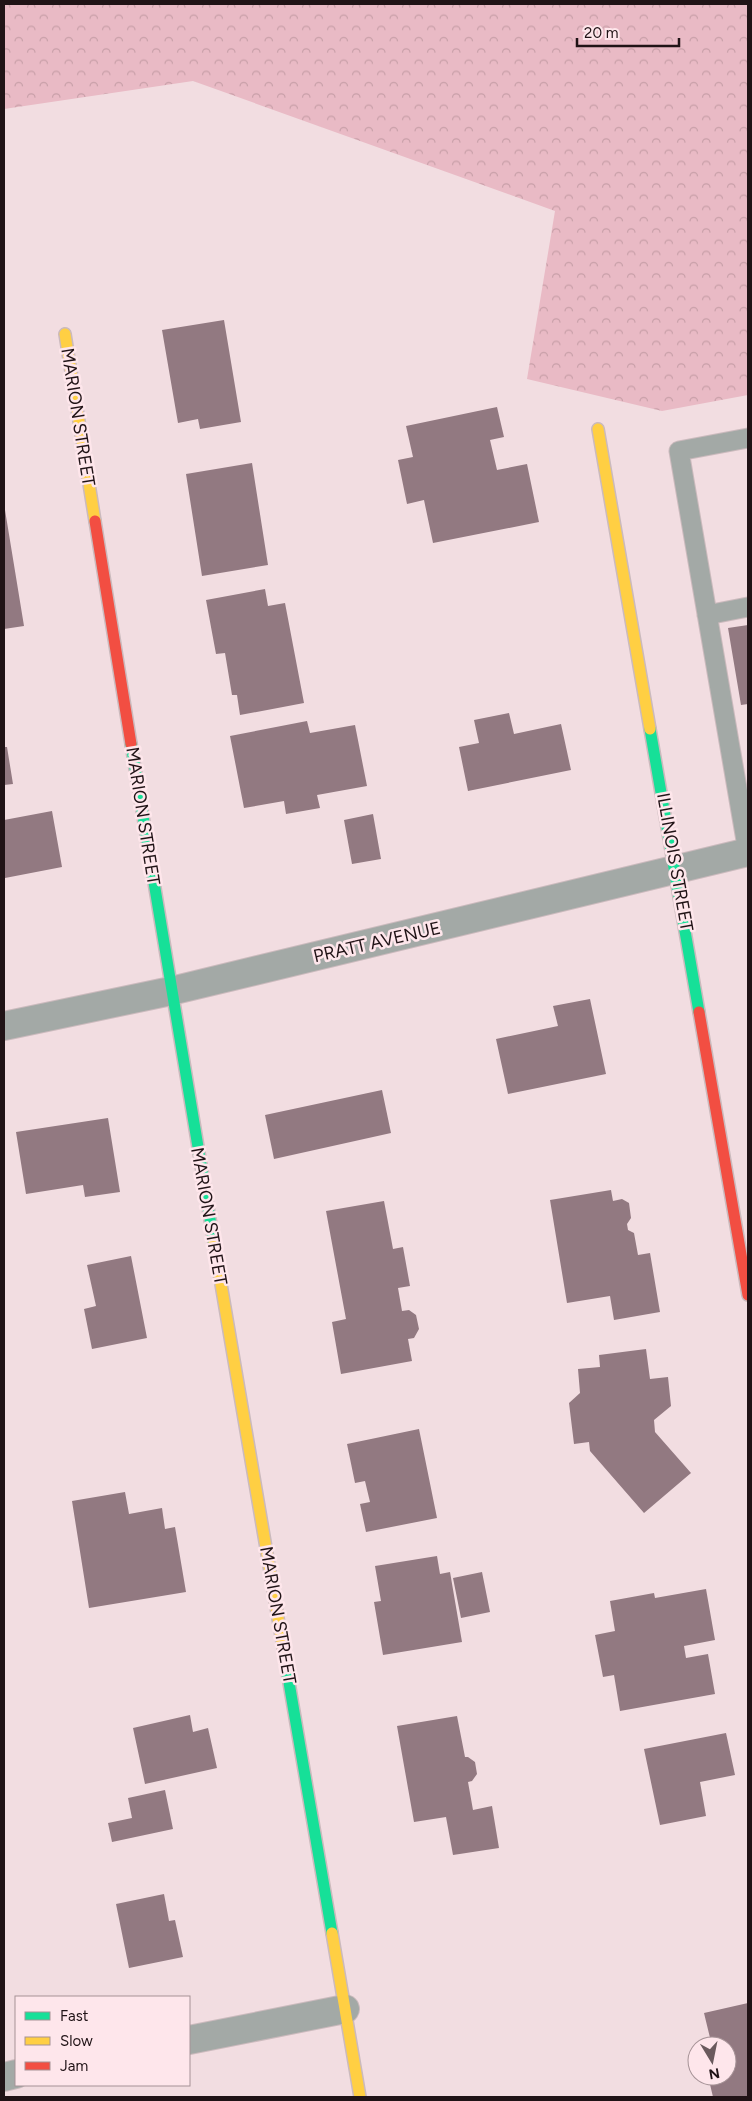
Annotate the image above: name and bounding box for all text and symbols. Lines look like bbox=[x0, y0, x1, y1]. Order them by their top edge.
scale bar bbox=[577, 15, 680, 47]
text: 20 m bbox=[584, 24, 618, 42]
street label: MARION STREET bbox=[56, 346, 100, 488]
street label: MARION STREET bbox=[121, 745, 165, 887]
street label: ILLINOIS STREET bbox=[652, 791, 698, 933]
street label: PRATT AVENUE bbox=[311, 917, 443, 967]
street label: MARION STREET bbox=[186, 1145, 232, 1287]
street label: MARION STREET bbox=[255, 1544, 301, 1686]
legend bbox=[15, 1996, 190, 2086]
text: Fast bbox=[60, 2007, 89, 2025]
text: Slow bbox=[60, 2032, 93, 2050]
north arrow bbox=[687, 2036, 737, 2086]
text: Jam bbox=[60, 2057, 88, 2075]
text: N bbox=[707, 2064, 721, 2083]

